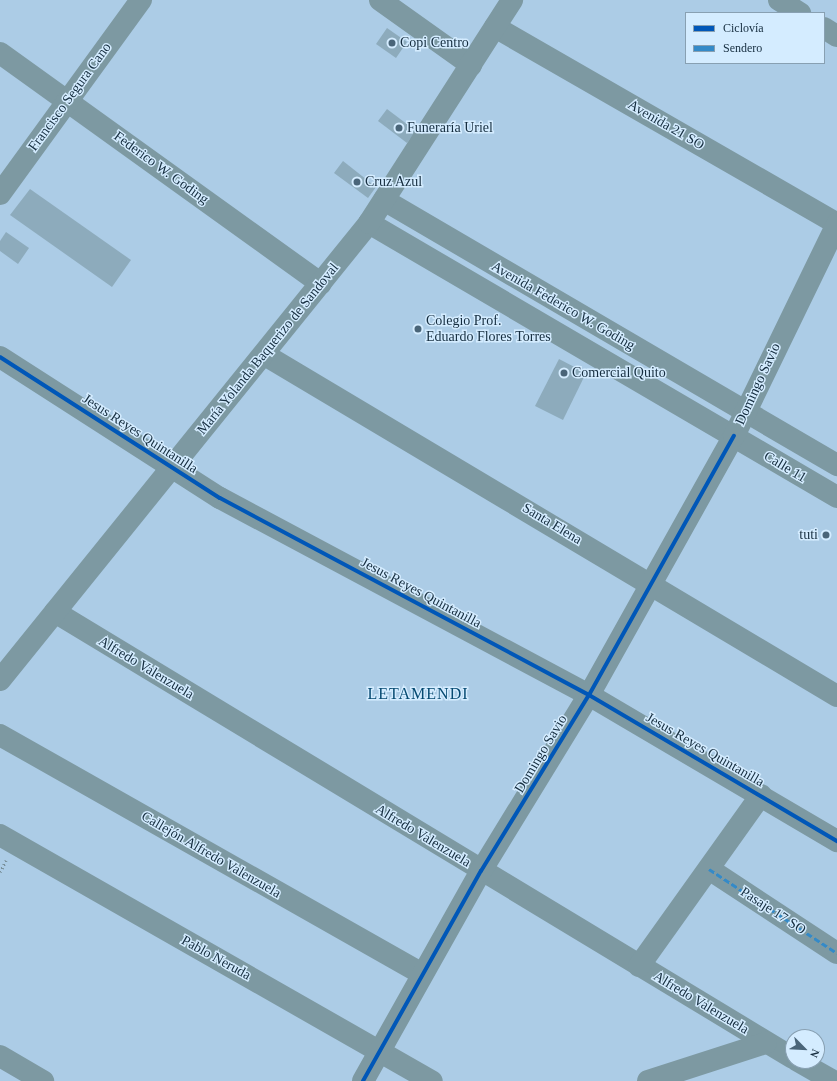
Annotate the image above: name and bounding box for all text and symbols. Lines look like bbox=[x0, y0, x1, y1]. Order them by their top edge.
legend bbox=[685, 12, 825, 64]
text: Ciclovía bbox=[723, 21, 764, 35]
place label: Copi Centro bbox=[400, 35, 469, 51]
marker: Copi Centro bbox=[387, 38, 397, 48]
street label: Francisco Segura Cano bbox=[25, 40, 115, 154]
text: Sendero bbox=[723, 41, 762, 55]
street label: Avenida 21 SO bbox=[625, 96, 707, 154]
place label: Funeraría Uriel bbox=[407, 120, 493, 136]
marker: Funeraría Uriel bbox=[394, 123, 404, 133]
street label: Federico W. Goding bbox=[110, 128, 212, 208]
place label: Cruz Azul bbox=[365, 174, 423, 190]
marker: Cruz Azul bbox=[352, 177, 362, 187]
street label: Avenida Federico W. Goding bbox=[488, 258, 638, 354]
street label: María Yolanda Baquerizo de Sandoval bbox=[193, 260, 343, 438]
place label: Colegio Prof. Eduardo Flores Torres bbox=[426, 313, 551, 346]
marker: Colegio Prof. Eduardo Flores Torres bbox=[413, 324, 423, 334]
street label: Domingo Savio bbox=[732, 340, 784, 428]
place label: Comercial Quito bbox=[572, 365, 666, 381]
marker: Comercial Quito bbox=[559, 368, 569, 378]
street label: Jesus Reyes Quintanilla bbox=[79, 391, 201, 477]
street label: Calle 11 bbox=[761, 448, 809, 486]
street label: Santa Elena bbox=[519, 500, 585, 548]
place label: tuti bbox=[799, 527, 818, 543]
marker: tuti bbox=[821, 530, 831, 540]
street label: Jesus Reyes Quintanilla bbox=[358, 554, 484, 632]
street label: Alfredo Valenzuela bbox=[95, 633, 197, 703]
district label: LETAMENDI bbox=[367, 684, 469, 704]
street label: Jesus Reyes Quintanilla bbox=[643, 709, 767, 791]
street label: Domingo Savio bbox=[511, 712, 571, 796]
street label: Alfredo Valenzuela bbox=[372, 801, 474, 871]
street label: Callejón Alfredo Valenzuela bbox=[138, 808, 284, 902]
street label: Pasaje 17 SO bbox=[737, 884, 809, 938]
street label: Pablo Neruda bbox=[178, 932, 254, 984]
street label: Alfredo Valenzuela bbox=[650, 968, 752, 1038]
north arrow bbox=[785, 1029, 825, 1069]
text: N bbox=[808, 1047, 822, 1060]

